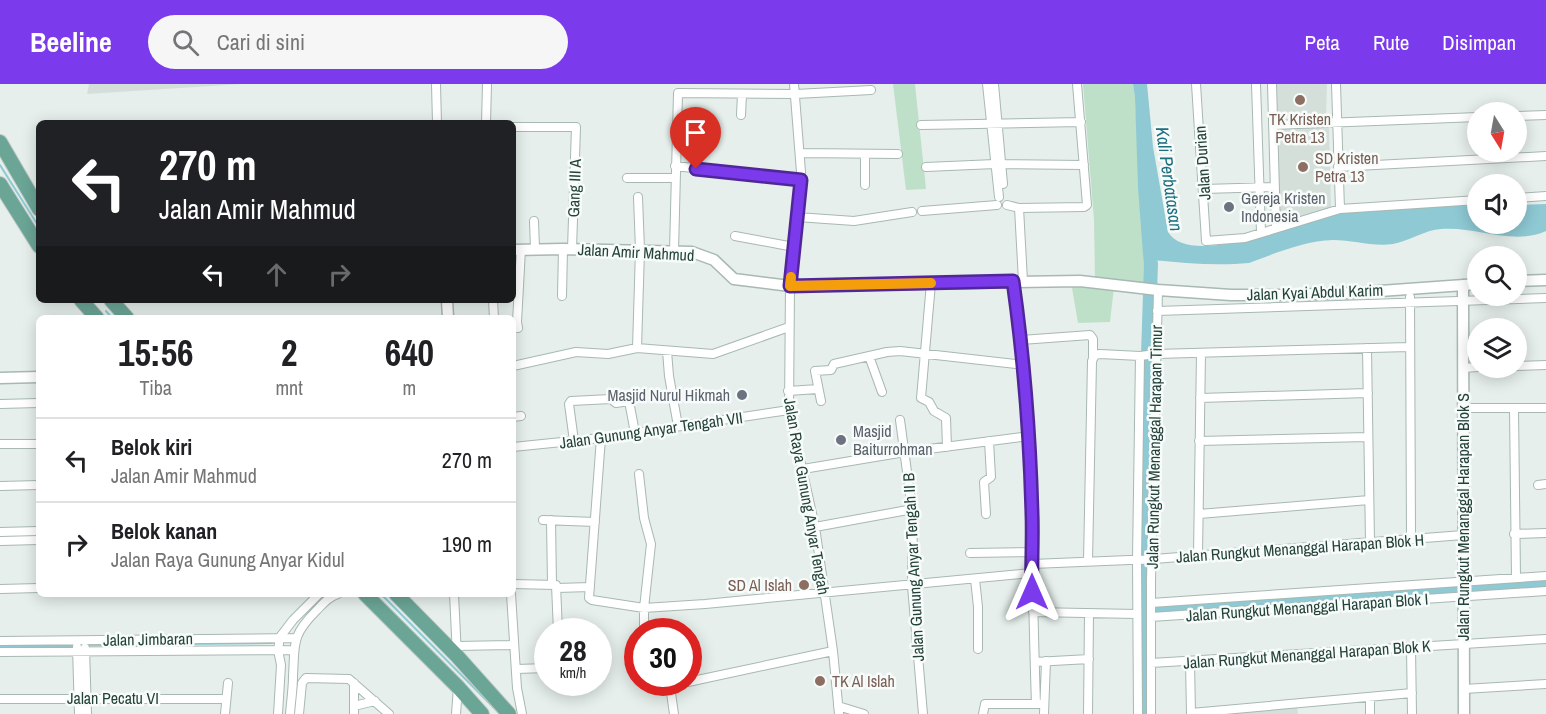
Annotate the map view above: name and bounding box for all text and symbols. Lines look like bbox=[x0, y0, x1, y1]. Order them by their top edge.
search box bbox=[148, 15, 568, 69]
text: Beeline bbox=[30, 23, 112, 61]
icon: search bbox=[169, 26, 202, 59]
text: Cari di sini bbox=[217, 27, 305, 57]
text: Peta bbox=[1304, 28, 1340, 57]
text: Rute bbox=[1373, 28, 1409, 57]
text: Disimpan bbox=[1442, 28, 1516, 57]
marker: TK Kristen Petra 13 bbox=[1293, 93, 1307, 107]
north arrow bbox=[1467, 102, 1527, 162]
map controls bbox=[1467, 102, 1527, 378]
pin bbox=[670, 107, 721, 169]
place label: TK Kristen Petra 13 bbox=[1269, 108, 1331, 148]
icon: arrive bbox=[679, 116, 712, 149]
water label: Kali Perbatasan bbox=[1150, 125, 1189, 233]
street label: Jalan Durian bbox=[1188, 125, 1216, 201]
text: 270 m bbox=[159, 137, 257, 193]
icon: left bbox=[60, 144, 138, 222]
place label: SD Kristen Petra 13 bbox=[1315, 147, 1378, 187]
street label: Gang III A bbox=[562, 158, 586, 218]
marker: SD Kristen Petra 13 bbox=[1296, 160, 1310, 174]
button: sound bbox=[1467, 174, 1527, 234]
place label: Gereja Kristen Indonesia bbox=[1241, 187, 1326, 227]
text: Jalan Amir Mahmud bbox=[159, 191, 356, 227]
marker: Gereja Kristen Indonesia bbox=[1222, 200, 1236, 214]
street label: Jalan Amir Mahmud bbox=[577, 238, 695, 266]
button: search bbox=[1467, 246, 1527, 306]
icon: left bbox=[197, 258, 230, 291]
icon: ahead bbox=[260, 258, 293, 291]
icon: right bbox=[323, 258, 356, 291]
street label: Jalan Kyai Abdul Karim bbox=[1246, 279, 1384, 305]
button: layers bbox=[1467, 318, 1527, 378]
street label: Jalan Rungkut Menanggal Harapan Timur bbox=[1141, 324, 1167, 569]
text: 15:56 bbox=[118, 329, 193, 377]
text: 2 bbox=[281, 329, 297, 377]
text: 640 bbox=[385, 329, 434, 377]
text: Tiba bbox=[139, 374, 172, 401]
text: mnt bbox=[275, 374, 303, 401]
text: m bbox=[403, 374, 416, 401]
place label: Masjid Nurul Hikmah bbox=[608, 384, 730, 406]
marker: Masjid Nurul Hikmah bbox=[735, 388, 749, 402]
street label: Jalan Rungkut Menanggal Harapan Blok S bbox=[1452, 393, 1474, 641]
street label: Jalan Raya Gunung Anyar Tengah bbox=[779, 396, 835, 596]
street label: Jalan Gunung Anyar Tengah VII bbox=[558, 406, 744, 454]
place label: Masjid Baiturrohman bbox=[853, 420, 933, 460]
text: Belok kiri bbox=[111, 432, 192, 462]
marker: Masjid Baiturrohman bbox=[834, 433, 848, 447]
icon: left bbox=[60, 444, 93, 477]
text: 270 m bbox=[442, 445, 492, 475]
text: Jalan Amir Mahmud bbox=[111, 462, 257, 489]
street label: Jalan Gunung Anyar Tengah II B bbox=[897, 472, 929, 662]
text: Belok kanan bbox=[111, 516, 217, 546]
icon: right bbox=[60, 528, 93, 561]
street label: Jalan Rungkut Menanggal Harapan Blok H bbox=[1175, 528, 1425, 568]
text: 190 m bbox=[442, 529, 492, 559]
text: Jalan Raya Gunung Anyar Kidul bbox=[111, 546, 344, 573]
position arrow bbox=[1000, 560, 1064, 624]
place label: SD Al Islah bbox=[728, 574, 792, 596]
marker: SD Al Islah bbox=[797, 578, 811, 592]
street label: Jalan Rungkut Menanggal Harapan Blok I bbox=[1185, 588, 1429, 626]
speed limit sign: 30 bbox=[624, 618, 702, 696]
street label: Jalan Jimbaran bbox=[103, 627, 193, 651]
text: 28 bbox=[559, 630, 587, 670]
street label: Jalan Rungkut Menanggal Harapan Blok K bbox=[1183, 634, 1432, 674]
text: km/h bbox=[560, 662, 586, 683]
place label: TK Al Islah bbox=[832, 670, 895, 692]
marker: TK Al Islah bbox=[813, 674, 827, 688]
street label: Jalan Pecatu VI bbox=[67, 687, 159, 709]

